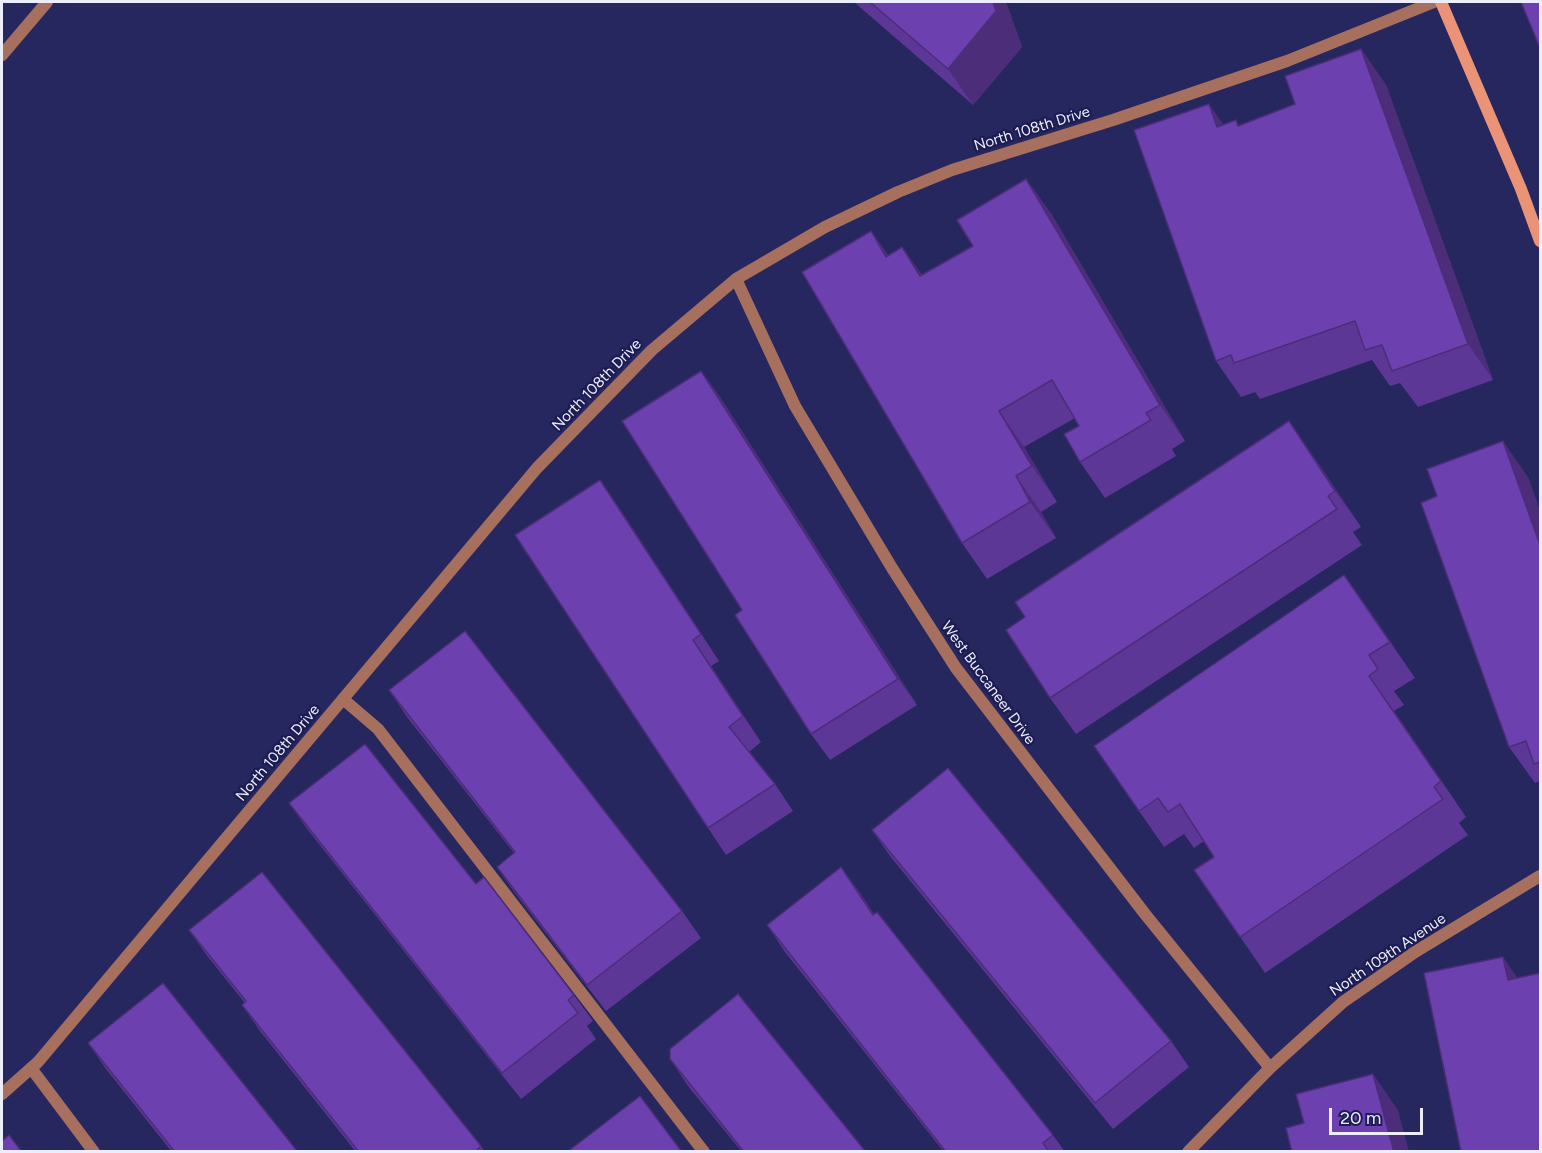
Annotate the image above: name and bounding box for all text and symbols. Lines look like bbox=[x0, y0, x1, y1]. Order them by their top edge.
street label: North 108th Drive bbox=[972, 103, 1092, 155]
street label: North 108th Drive bbox=[549, 335, 645, 435]
street label: West Buccaneer Drive bbox=[937, 618, 1039, 748]
street label: North 108th Drive bbox=[232, 701, 324, 805]
street label: North 109th Avenue bbox=[1327, 910, 1449, 1000]
scale bar bbox=[1332, 1096, 1426, 1134]
text: 20 m bbox=[1340, 1107, 1381, 1129]

